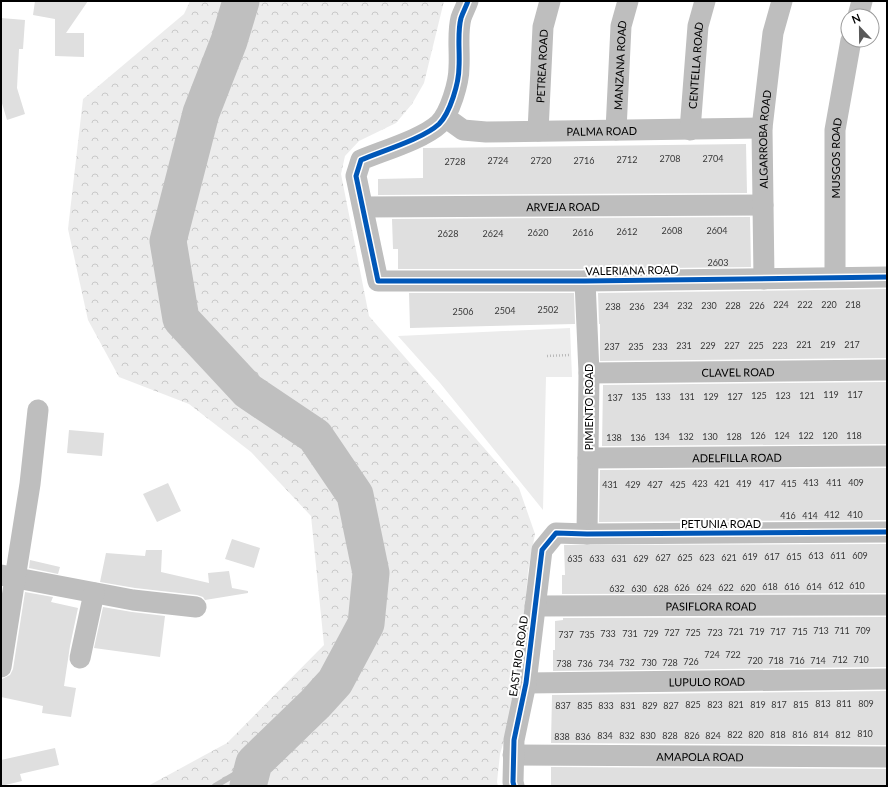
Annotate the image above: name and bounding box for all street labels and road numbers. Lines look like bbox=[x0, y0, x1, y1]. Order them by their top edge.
street label: MANZANA ROAD bbox=[610, 19, 629, 110]
street label: CENTELLA ROAD bbox=[685, 20, 705, 109]
street label: PETREA ROAD bbox=[533, 29, 549, 103]
street label: ALGARROBA ROAD bbox=[755, 89, 773, 189]
street label: MUSGOS ROAD bbox=[828, 116, 844, 199]
street label: PALMA ROAD bbox=[566, 123, 637, 137]
street label: ARVEJA ROAD bbox=[526, 199, 600, 213]
street label: VALERIANA ROAD bbox=[585, 263, 679, 277]
street label: PIMIENTO ROAD bbox=[582, 364, 595, 450]
street label: CLAVEL ROAD bbox=[701, 365, 775, 378]
street label: ADELFILLA ROAD bbox=[692, 450, 782, 464]
street label: PETUNIA ROAD bbox=[681, 517, 761, 530]
street label: PASIFLORA ROAD bbox=[665, 599, 757, 612]
street label: EAST RIO ROAD bbox=[506, 615, 530, 697]
street label: LUPULO ROAD bbox=[669, 674, 745, 688]
street label: AMAPOLA ROAD bbox=[656, 749, 744, 763]

